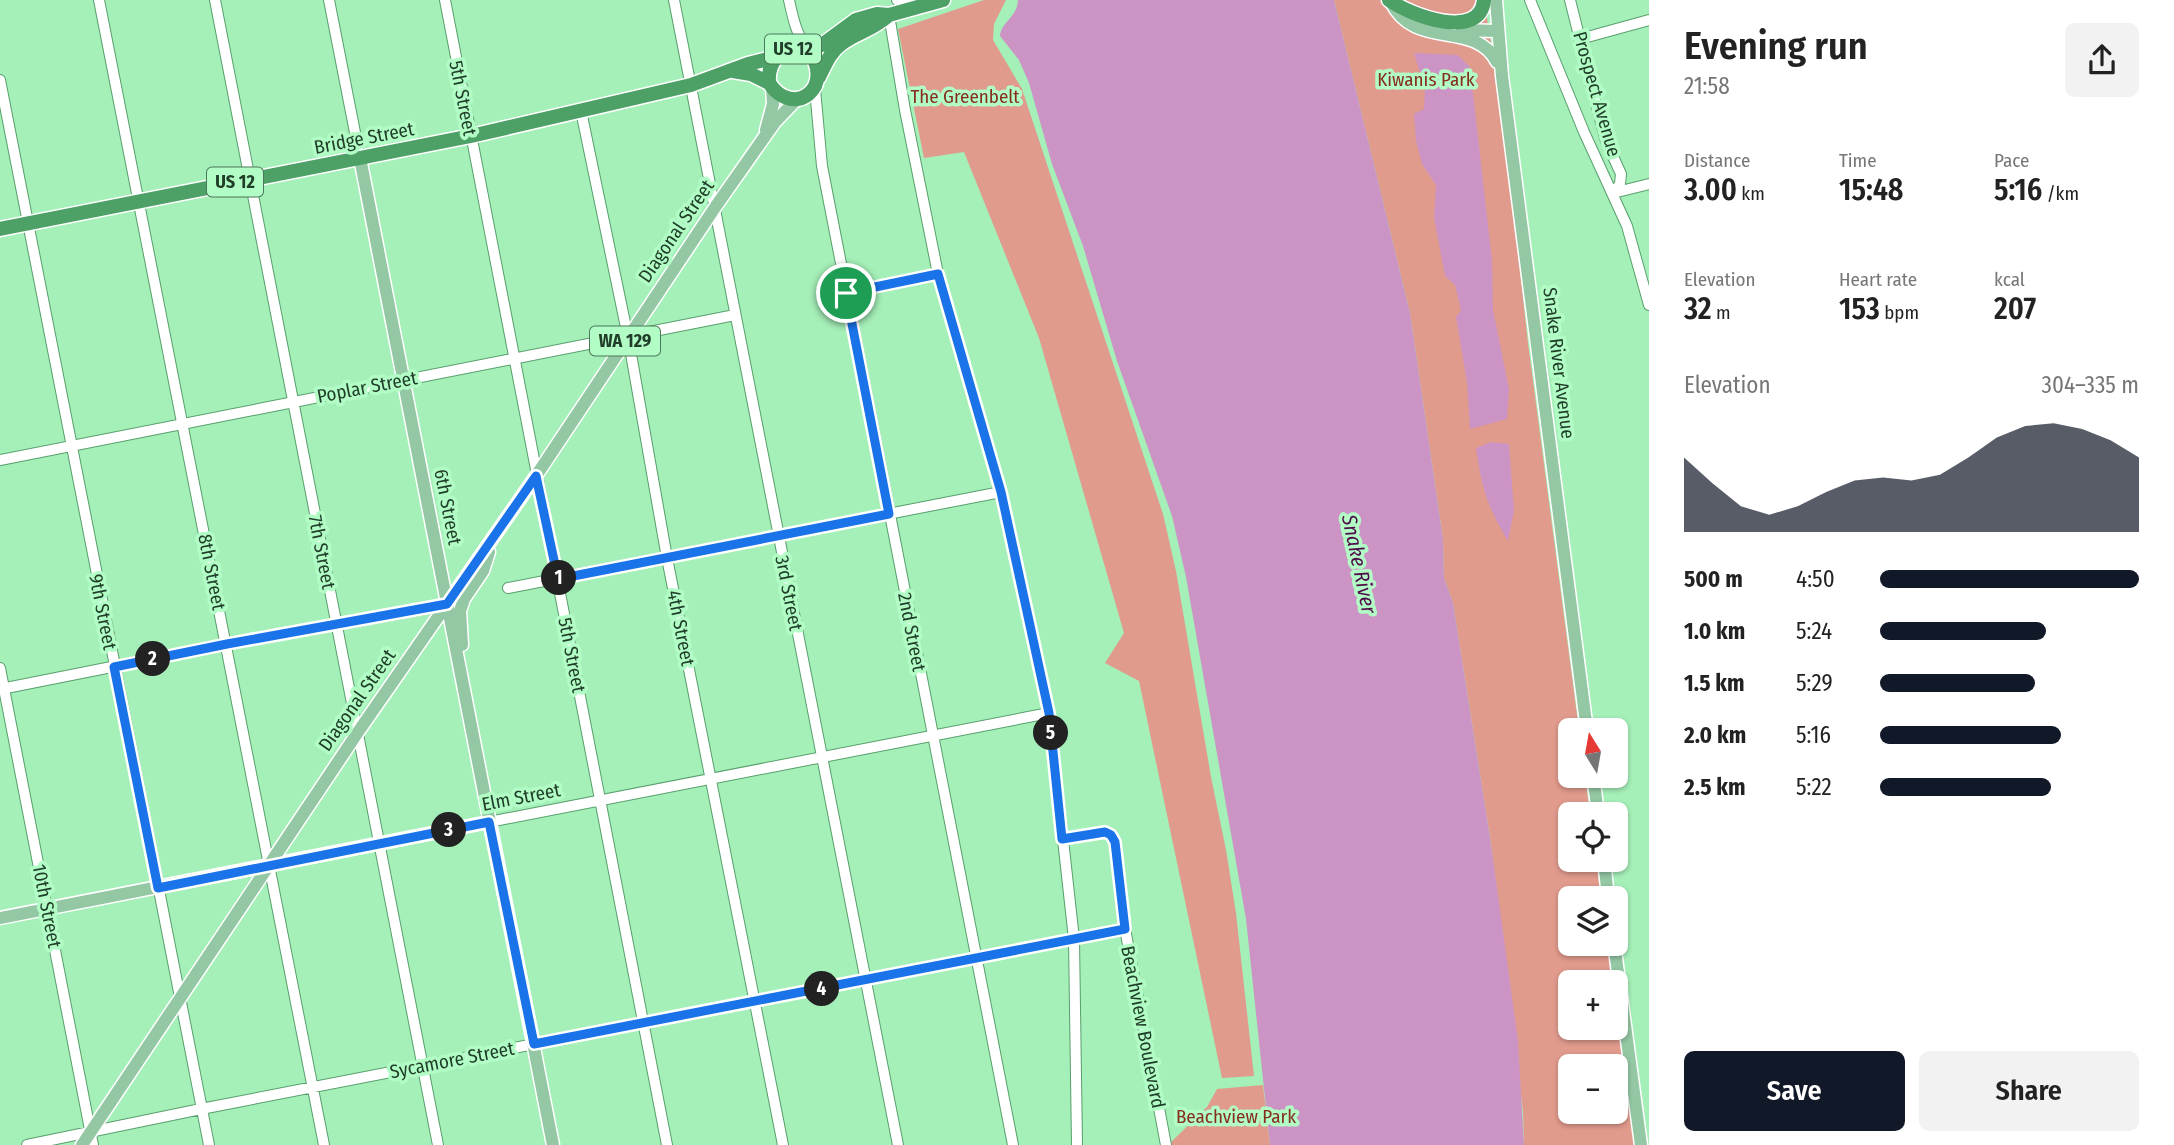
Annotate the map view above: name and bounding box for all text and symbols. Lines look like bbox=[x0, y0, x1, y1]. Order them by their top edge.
text: Evening run bbox=[1684, 23, 1868, 69]
button: share bbox=[2065, 23, 2139, 97]
street label: Prospect Avenue bbox=[1568, 29, 1626, 159]
road number: US 12 bbox=[765, 34, 821, 64]
street label: 5th Street bbox=[444, 58, 482, 138]
park label: Kiwanis Park bbox=[1377, 68, 1475, 91]
text: 21:58 bbox=[1684, 72, 1730, 100]
park label: The Greenbelt bbox=[910, 85, 1020, 108]
street label: Bridge Street bbox=[312, 117, 417, 159]
text: Distance bbox=[1684, 149, 1751, 172]
text: Time bbox=[1839, 149, 1877, 172]
text: Pace bbox=[1994, 149, 2029, 172]
road number: US 12 bbox=[207, 168, 263, 196]
text: 3.00 bbox=[1684, 172, 1737, 208]
text: 15:48 bbox=[1839, 172, 1904, 208]
text: 5:16 bbox=[1994, 172, 2042, 208]
street label: Diagonal Street bbox=[633, 175, 719, 287]
text: km bbox=[1737, 182, 1765, 205]
text: /km bbox=[2042, 182, 2079, 205]
pin bbox=[816, 263, 876, 323]
text: Elevation bbox=[1684, 268, 1756, 291]
text: Heart rate bbox=[1839, 268, 1917, 291]
text: kcal bbox=[1994, 268, 2025, 291]
icon: arrive bbox=[827, 274, 865, 312]
street label: Snake River Avenue bbox=[1538, 286, 1580, 440]
text: 32 bbox=[1684, 291, 1712, 327]
text: 153 bbox=[1839, 291, 1880, 327]
text: 207 bbox=[1994, 291, 2036, 327]
text: m bbox=[1712, 301, 1731, 324]
text: bpm bbox=[1880, 301, 1919, 324]
road number: WA 129 bbox=[590, 326, 660, 356]
street label: Poplar Street bbox=[315, 366, 420, 408]
text: Elevation bbox=[1684, 371, 1771, 399]
text: 304–335 m bbox=[2042, 371, 2139, 399]
street label: 6th Street bbox=[429, 467, 467, 548]
water label: Snake River bbox=[1336, 511, 1382, 617]
street label: 7th Street bbox=[304, 513, 341, 592]
street label: 8th Street bbox=[193, 532, 231, 613]
street label: 3rd Street bbox=[770, 553, 808, 633]
pin: 1 bbox=[542, 560, 576, 596]
text: 500 m bbox=[1684, 565, 1743, 593]
text: 4:50 bbox=[1796, 565, 1835, 593]
text: 1 bbox=[554, 566, 563, 589]
street label: 9th Street bbox=[84, 572, 122, 653]
street label: 4th Street bbox=[662, 588, 700, 669]
street label: 2nd Street bbox=[893, 591, 931, 674]
street label: 5th Street bbox=[553, 615, 591, 695]
text: 1.0 km bbox=[1684, 617, 1745, 645]
text: 5:24 bbox=[1796, 617, 1832, 645]
pin: 2 bbox=[136, 642, 170, 676]
street label: Diagonal Street bbox=[313, 644, 401, 755]
text: 2 bbox=[148, 647, 157, 670]
text: 1.5 km bbox=[1684, 669, 1745, 697]
text: 5:29 bbox=[1796, 669, 1833, 697]
pin: 5 bbox=[1034, 716, 1068, 750]
north arrow bbox=[1558, 718, 1628, 788]
map controls bbox=[1558, 718, 1628, 1124]
text: 5 bbox=[1046, 721, 1055, 744]
text: 2.0 km bbox=[1684, 721, 1746, 749]
text: 5:16 bbox=[1796, 721, 1831, 749]
text: 2.5 km bbox=[1684, 773, 1745, 801]
text: 5:22 bbox=[1796, 773, 1832, 801]
street label: Elm Street bbox=[480, 778, 563, 816]
button: locate bbox=[1558, 802, 1628, 872]
pin: 3 bbox=[432, 812, 466, 848]
text: 3 bbox=[444, 818, 453, 841]
street label: 10th Street bbox=[28, 862, 67, 951]
button: layers bbox=[1558, 886, 1628, 956]
street label: Beachview Boulevard bbox=[1116, 944, 1170, 1110]
button: + bbox=[1558, 970, 1628, 1040]
pin: 4 bbox=[804, 972, 840, 1006]
text: 4 bbox=[817, 977, 826, 1000]
street label: Sycamore Street bbox=[388, 1037, 517, 1083]
button: Save bbox=[1684, 1051, 1905, 1131]
button: Share bbox=[1919, 1051, 2139, 1131]
button: − bbox=[1558, 1054, 1628, 1124]
park label: Beachview Park bbox=[1176, 1105, 1296, 1128]

